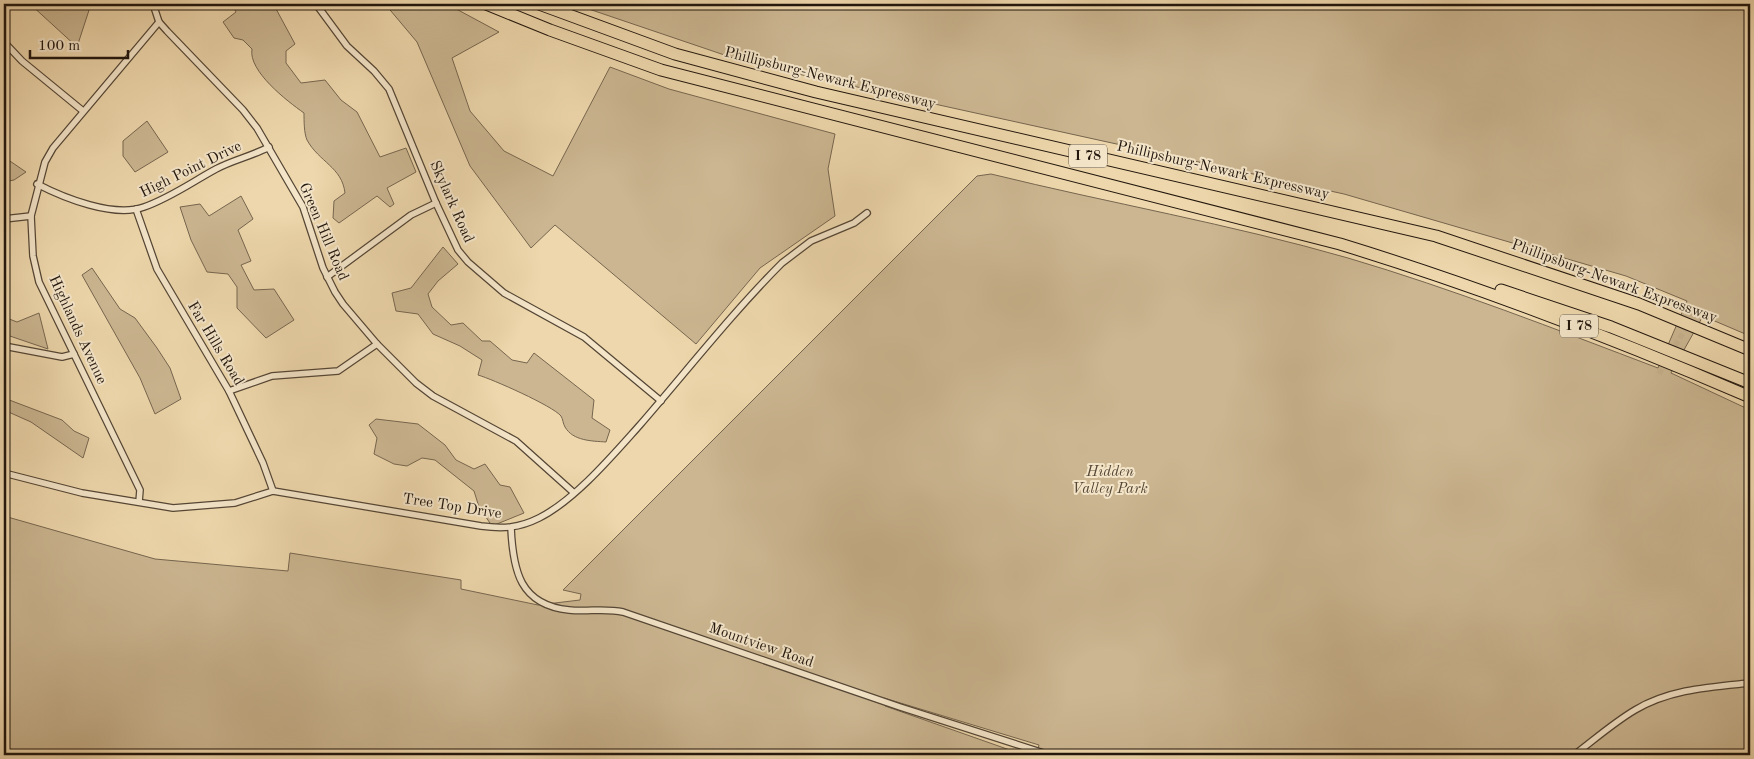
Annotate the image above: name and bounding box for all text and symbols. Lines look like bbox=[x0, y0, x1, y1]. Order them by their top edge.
scale bar bbox=[30, 28, 128, 60]
text: 100 m bbox=[38, 39, 80, 54]
street label: Phillipsburg-Newark Expressway bbox=[723, 45, 938, 113]
street label: High Point Drive bbox=[138, 139, 244, 201]
street label: Phillipsburg-Newark Expressway bbox=[1115, 139, 1331, 203]
road number: I 78 bbox=[1069, 144, 1107, 168]
street label: Skylark Road bbox=[426, 159, 476, 245]
street label: Green Hill Road bbox=[296, 181, 350, 283]
street label: Phillipsburg-Newark Expressway bbox=[1509, 238, 1719, 326]
street label: Highlands Avenue bbox=[45, 273, 109, 387]
street label: Far Hills Road bbox=[184, 299, 246, 389]
road number: I 78 bbox=[1560, 314, 1598, 338]
park label: Hidden Valley Park bbox=[1072, 465, 1148, 497]
street label: Tree Top Drive bbox=[401, 492, 503, 522]
street label: Mountview Road bbox=[707, 621, 815, 671]

